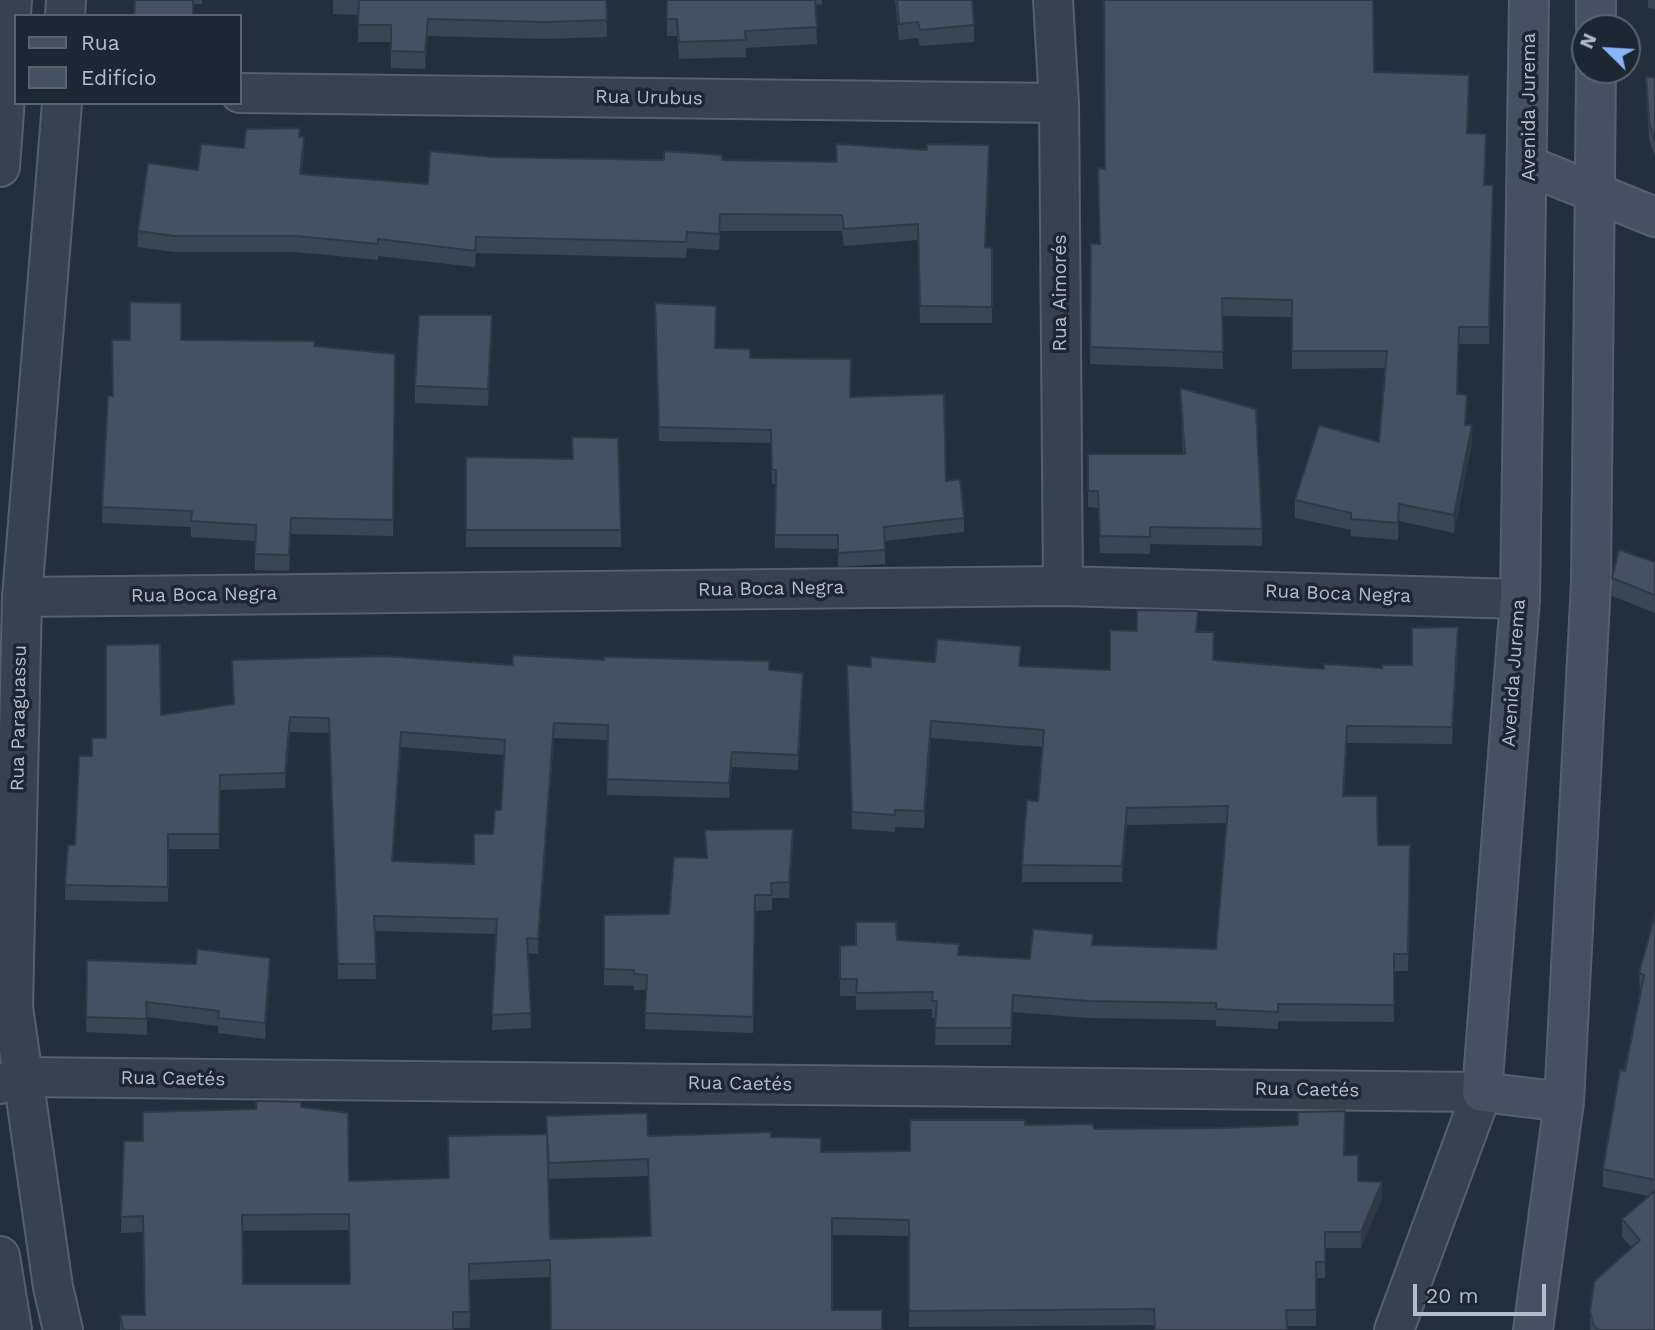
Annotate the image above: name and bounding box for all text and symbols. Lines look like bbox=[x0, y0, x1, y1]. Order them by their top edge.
legend bbox=[14, 14, 242, 105]
north arrow bbox=[1571, 14, 1641, 84]
text: Rua bbox=[81, 30, 120, 55]
text: N bbox=[1575, 30, 1602, 52]
street label: Avenida Jurema bbox=[1518, 33, 1540, 181]
text: Edifício bbox=[81, 65, 157, 90]
street label: Rua Urubus bbox=[595, 86, 703, 110]
street label: Rua Aimorés bbox=[1049, 235, 1071, 351]
street label: Rua Boca Negra bbox=[698, 576, 844, 602]
street label: Rua Boca Negra bbox=[1265, 580, 1411, 608]
street label: Rua Boca Negra bbox=[131, 582, 277, 608]
street label: Avenida Jurema bbox=[1497, 598, 1531, 748]
street label: Rua Paraguassu bbox=[6, 645, 32, 791]
street label: Rua Caetés bbox=[120, 1067, 226, 1091]
street label: Rua Caetés bbox=[687, 1072, 793, 1096]
street label: Rua Caetés bbox=[1254, 1078, 1360, 1102]
scale bar bbox=[1417, 1270, 1550, 1314]
text: 20 m bbox=[1426, 1283, 1478, 1308]

